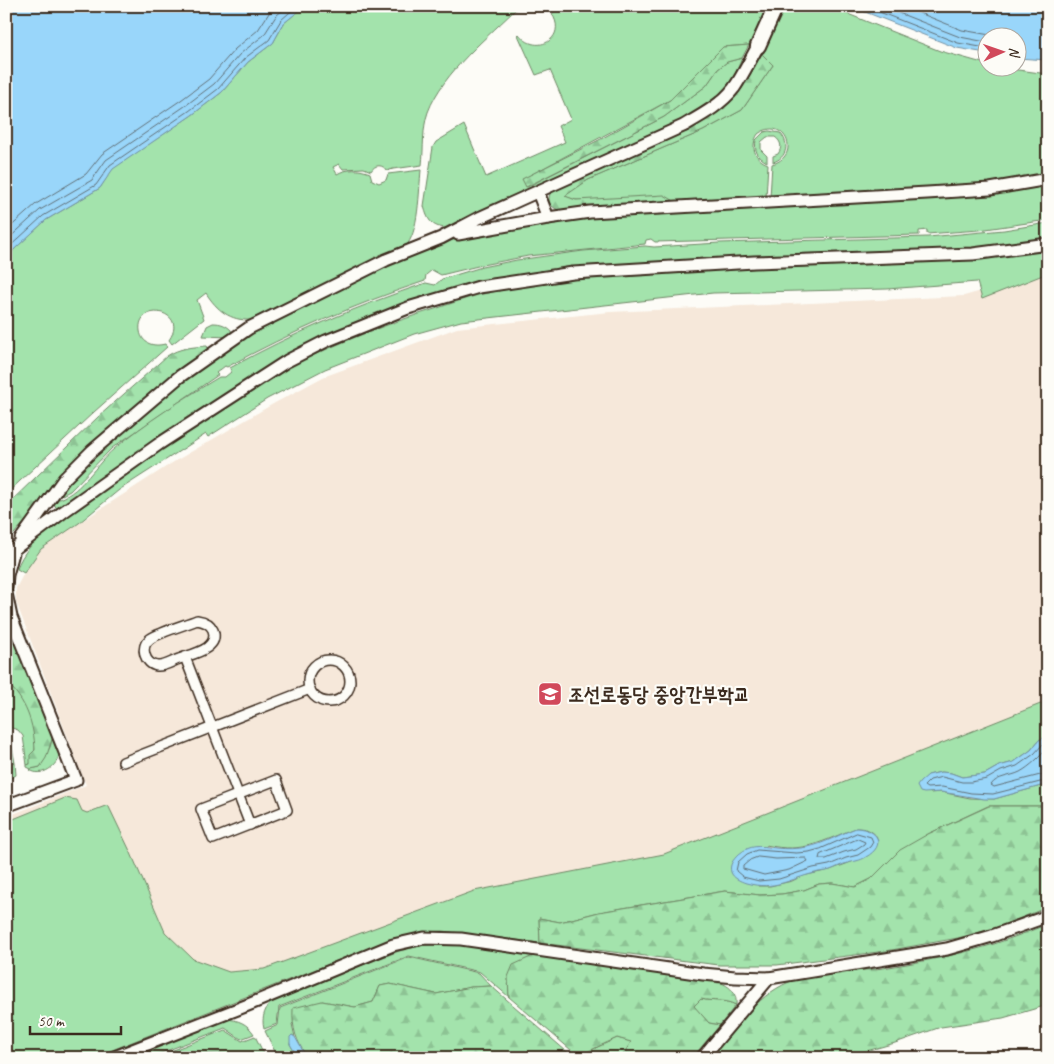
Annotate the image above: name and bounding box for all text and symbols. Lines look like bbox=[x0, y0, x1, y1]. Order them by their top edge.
north arrow bbox=[976, 28, 1026, 78]
text: N bbox=[1006, 47, 1023, 59]
school or university icon: 조선로동당 중앙간부학교 bbox=[537, 681, 563, 707]
place label: 조선로동당 중앙간부학교 bbox=[568, 682, 750, 707]
scale bar bbox=[30, 1004, 121, 1036]
text: 50 m bbox=[38, 1012, 65, 1031]

